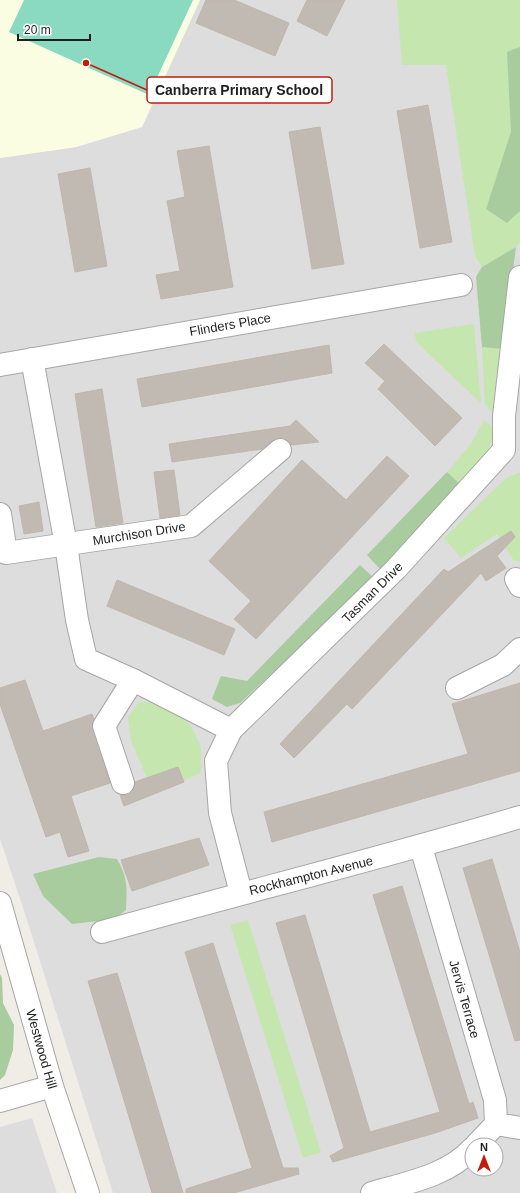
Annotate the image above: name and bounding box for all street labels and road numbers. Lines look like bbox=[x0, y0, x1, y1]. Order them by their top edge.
street label: Flinders Place bbox=[188, 310, 272, 339]
street label: Murchison Drive bbox=[92, 519, 187, 548]
street label: Tasman Drive bbox=[339, 559, 406, 626]
street label: Rockhampton Avenue bbox=[248, 853, 375, 898]
street label: Jervis Terrace bbox=[446, 958, 483, 1040]
street label: Westwood Hill bbox=[23, 1008, 60, 1091]

